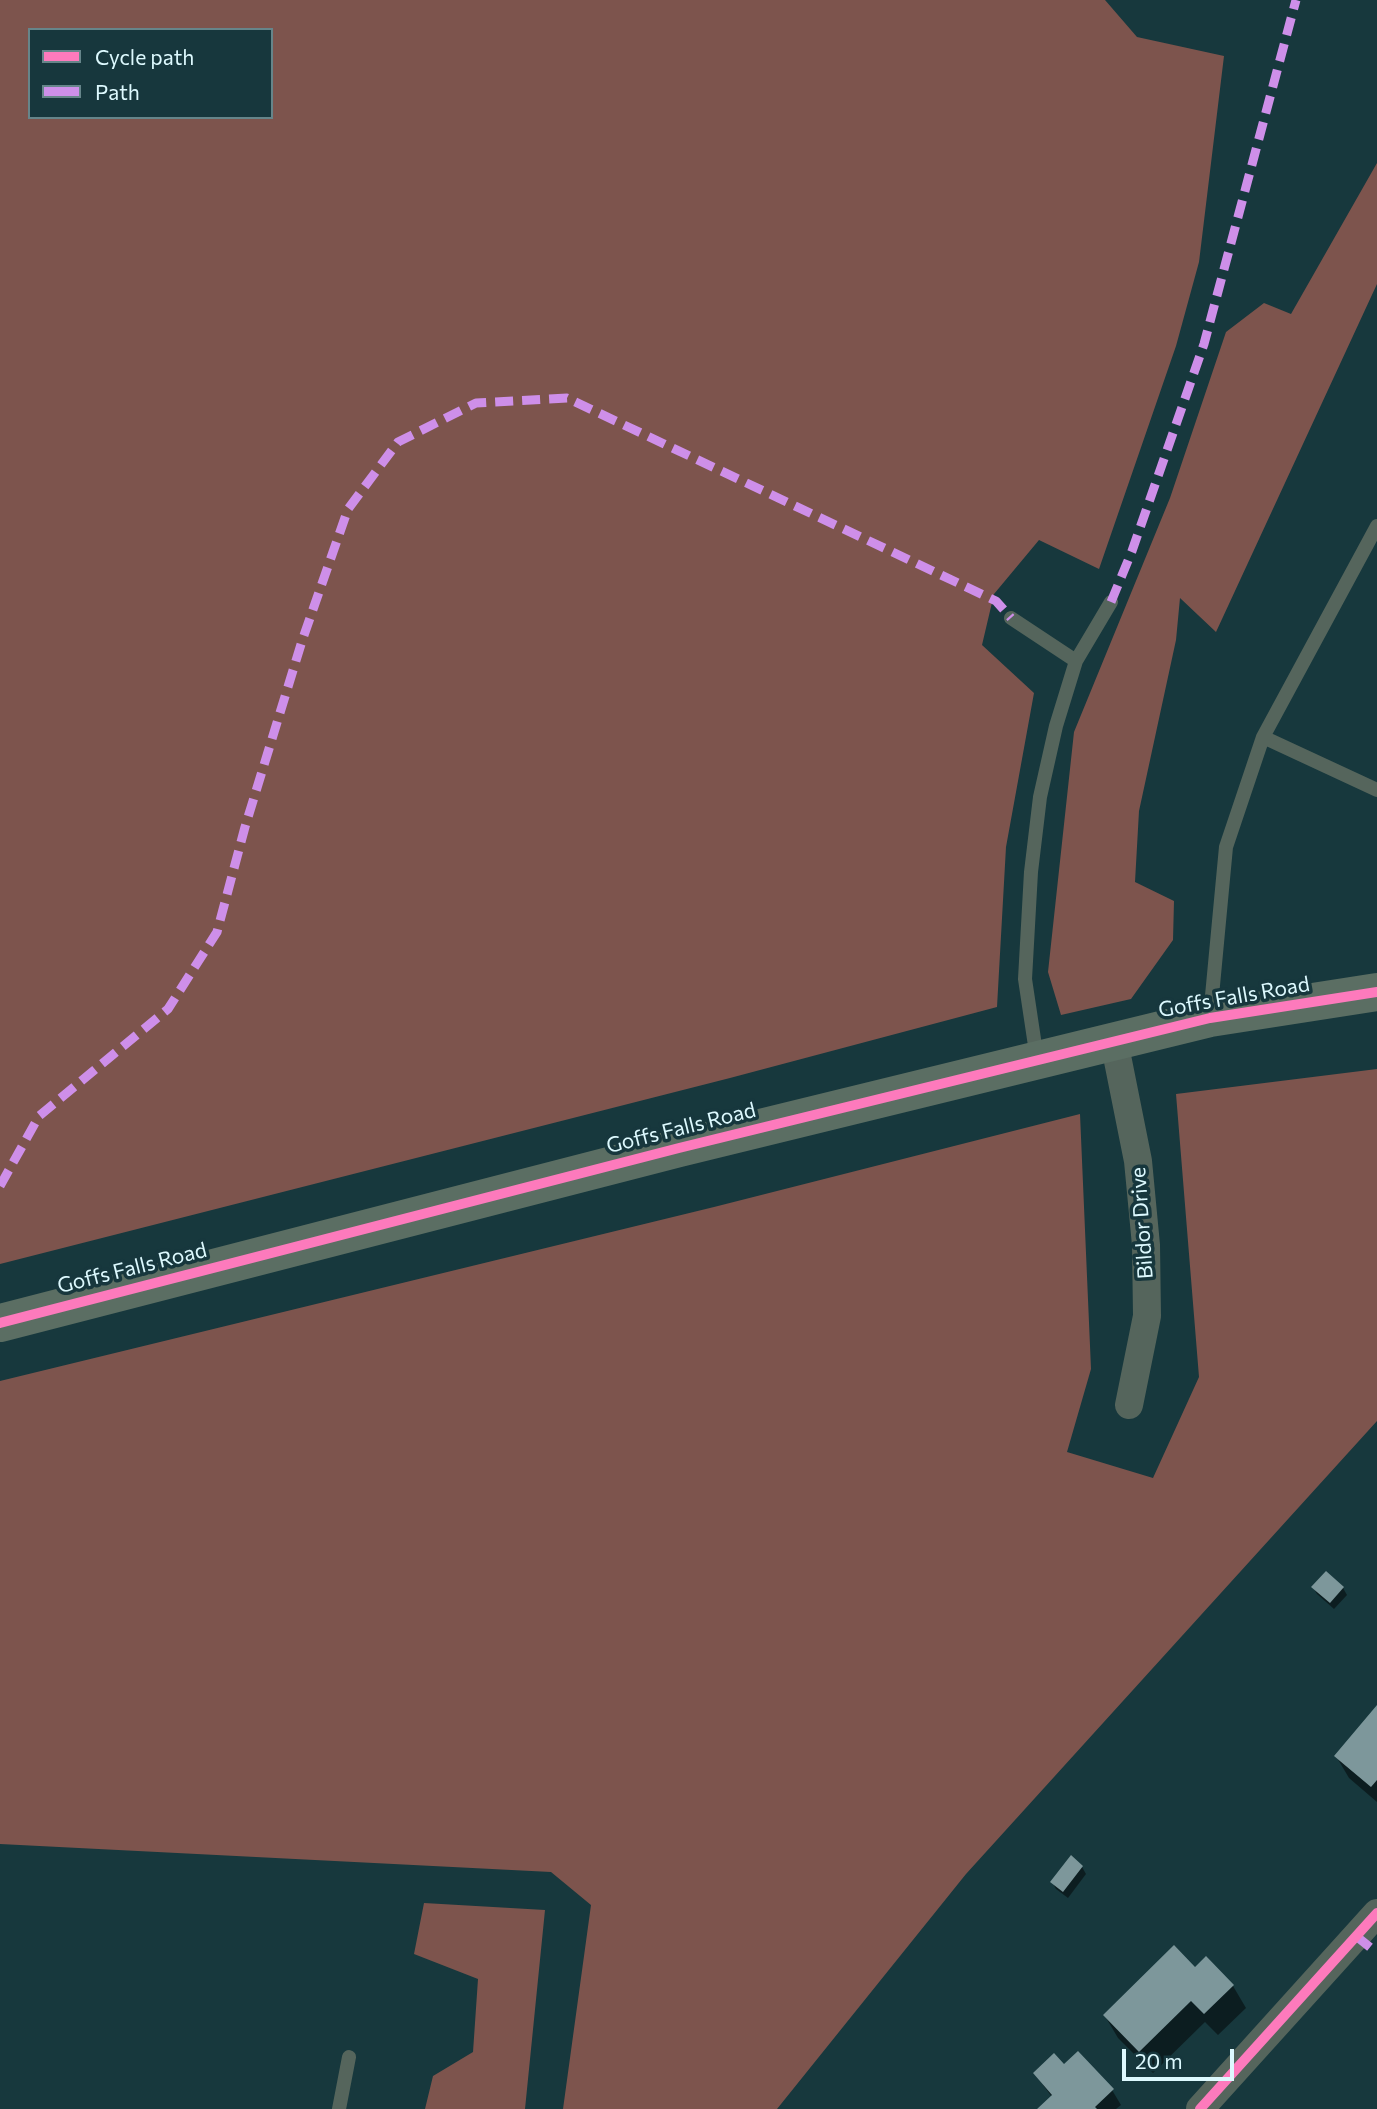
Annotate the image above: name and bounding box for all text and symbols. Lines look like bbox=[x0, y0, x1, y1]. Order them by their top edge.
legend bbox=[28, 28, 273, 119]
text: Cycle path bbox=[95, 44, 194, 69]
text: Path bbox=[95, 79, 140, 104]
street label: Goffs Falls Road bbox=[1156, 971, 1312, 1023]
street label: Goffs Falls Road bbox=[604, 1097, 758, 1159]
street label: Bildor Drive bbox=[1126, 1166, 1158, 1280]
street label: Goffs Falls Road bbox=[55, 1237, 209, 1299]
scale bar bbox=[1125, 2036, 1237, 2080]
text: 20 m bbox=[1135, 2048, 1183, 2073]

